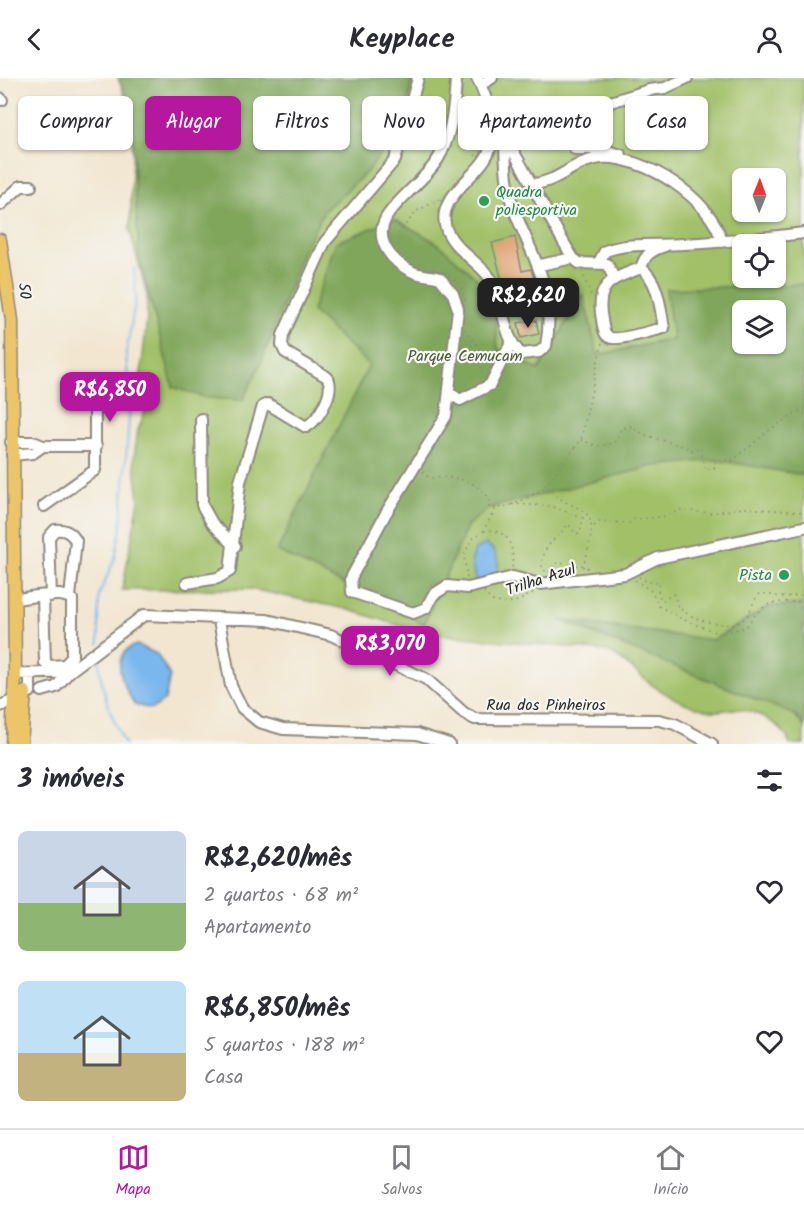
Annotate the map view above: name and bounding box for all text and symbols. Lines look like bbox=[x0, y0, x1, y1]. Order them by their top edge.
text: Keyplace bbox=[349, 18, 455, 61]
icon: back bbox=[18, 23, 51, 56]
icon: person bbox=[753, 23, 786, 56]
chip: Comprar bbox=[18, 96, 133, 150]
chip: Alugar bbox=[145, 96, 241, 150]
chip: Filtros bbox=[253, 96, 350, 150]
chip: Novo bbox=[362, 96, 446, 150]
chip: Apartamento bbox=[458, 96, 613, 150]
chip: Casa bbox=[625, 96, 708, 150]
north arrow bbox=[732, 168, 786, 222]
map controls bbox=[732, 168, 786, 354]
place label: Quadra poliesportiva bbox=[495, 180, 577, 223]
marker: Quadra poliesportiva bbox=[477, 194, 491, 208]
button: locate bbox=[732, 234, 786, 288]
pin: R$2,620 bbox=[473, 278, 583, 329]
street label: 50 bbox=[10, 281, 38, 301]
text: R$2,620 bbox=[491, 281, 565, 313]
button: layers bbox=[732, 300, 786, 354]
park label: Parque Cemucam bbox=[408, 344, 523, 369]
pin: R$6,850 bbox=[55, 372, 165, 423]
text: R$6,850 bbox=[74, 375, 146, 407]
street label: Trilha Azul bbox=[503, 557, 579, 603]
place label: Pista bbox=[739, 563, 772, 588]
marker: Pista bbox=[777, 568, 791, 582]
pin: R$3,070 bbox=[335, 626, 445, 677]
text: R$3,070 bbox=[355, 629, 425, 661]
street label: Rua dos Pinheiros bbox=[486, 693, 606, 718]
text: 3 imóveis bbox=[18, 759, 125, 801]
icon: filters bbox=[753, 764, 786, 797]
text: R$2,620/mês bbox=[204, 838, 352, 880]
icon: home bbox=[66, 855, 138, 927]
icon: heart bbox=[753, 875, 786, 908]
text: 2 quartos · 68 m² bbox=[204, 880, 358, 912]
text: Apartamento bbox=[204, 912, 311, 944]
text: R$6,850/mês bbox=[204, 988, 350, 1030]
icon: home bbox=[66, 1005, 138, 1077]
icon: heart bbox=[753, 1025, 786, 1058]
text: 5 quartos · 188 m² bbox=[204, 1030, 364, 1062]
text: Casa bbox=[204, 1062, 243, 1094]
tab: Mapa bbox=[115, 1141, 151, 1202]
tab: Salvos bbox=[382, 1141, 422, 1202]
tab: Início bbox=[653, 1141, 689, 1202]

